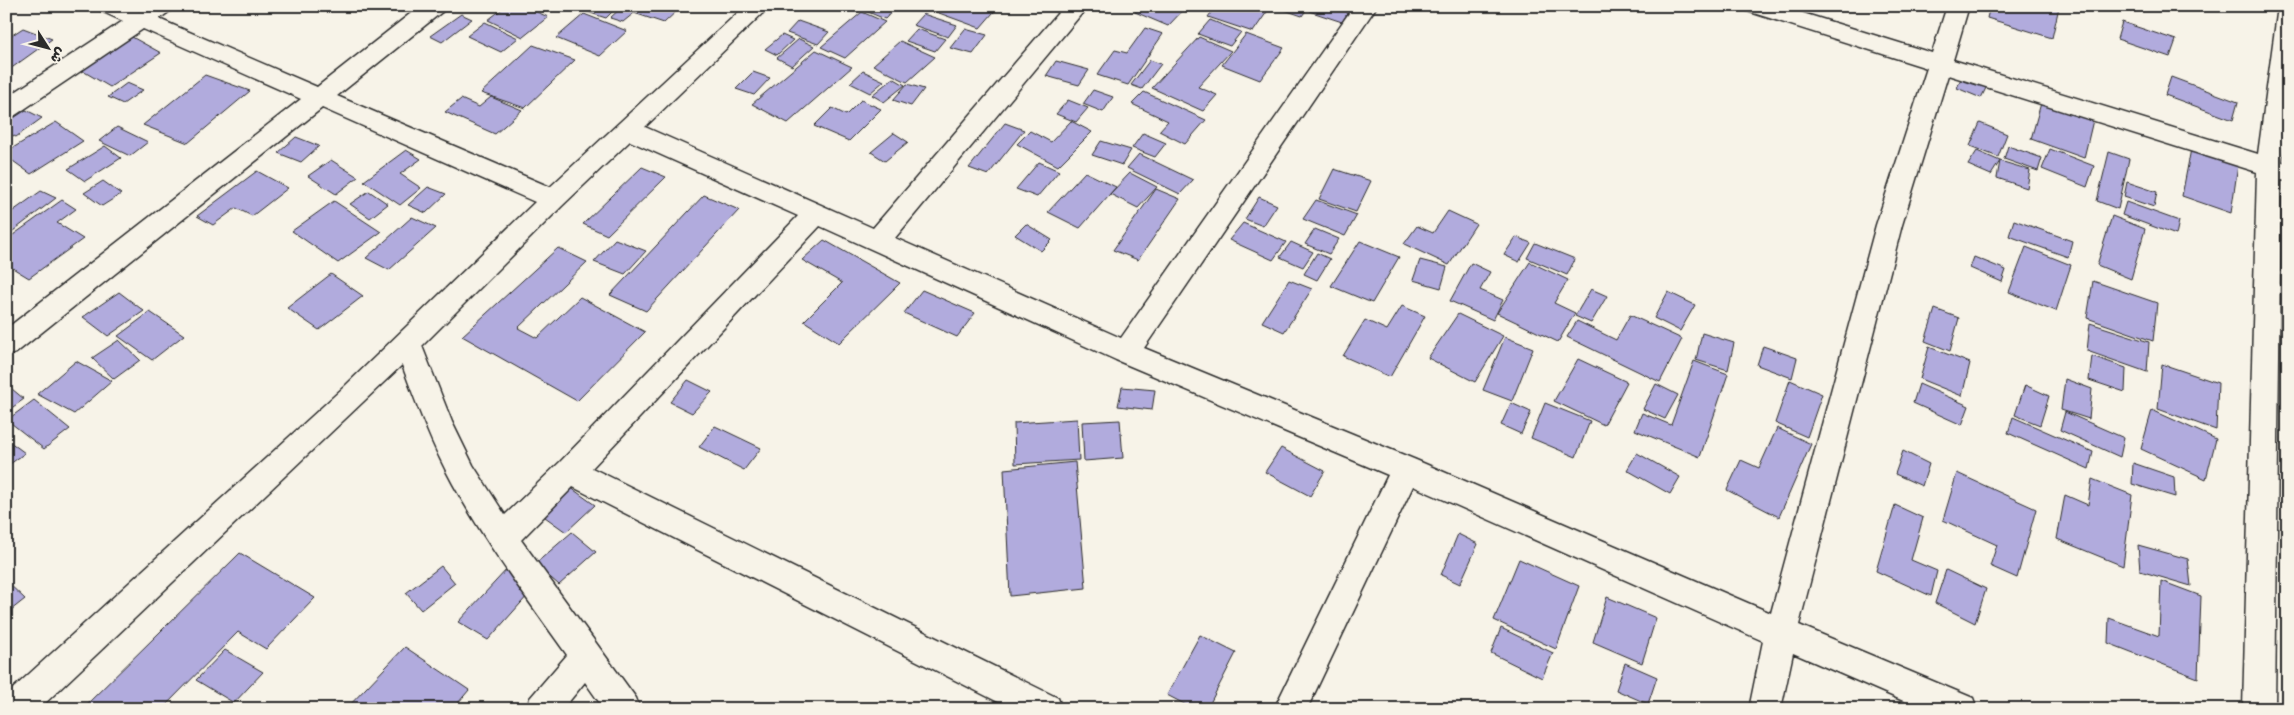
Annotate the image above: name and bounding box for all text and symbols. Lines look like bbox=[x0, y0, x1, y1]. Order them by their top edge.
north arrow bbox=[22, 22, 72, 72]
text: ش bbox=[47, 44, 70, 67]

